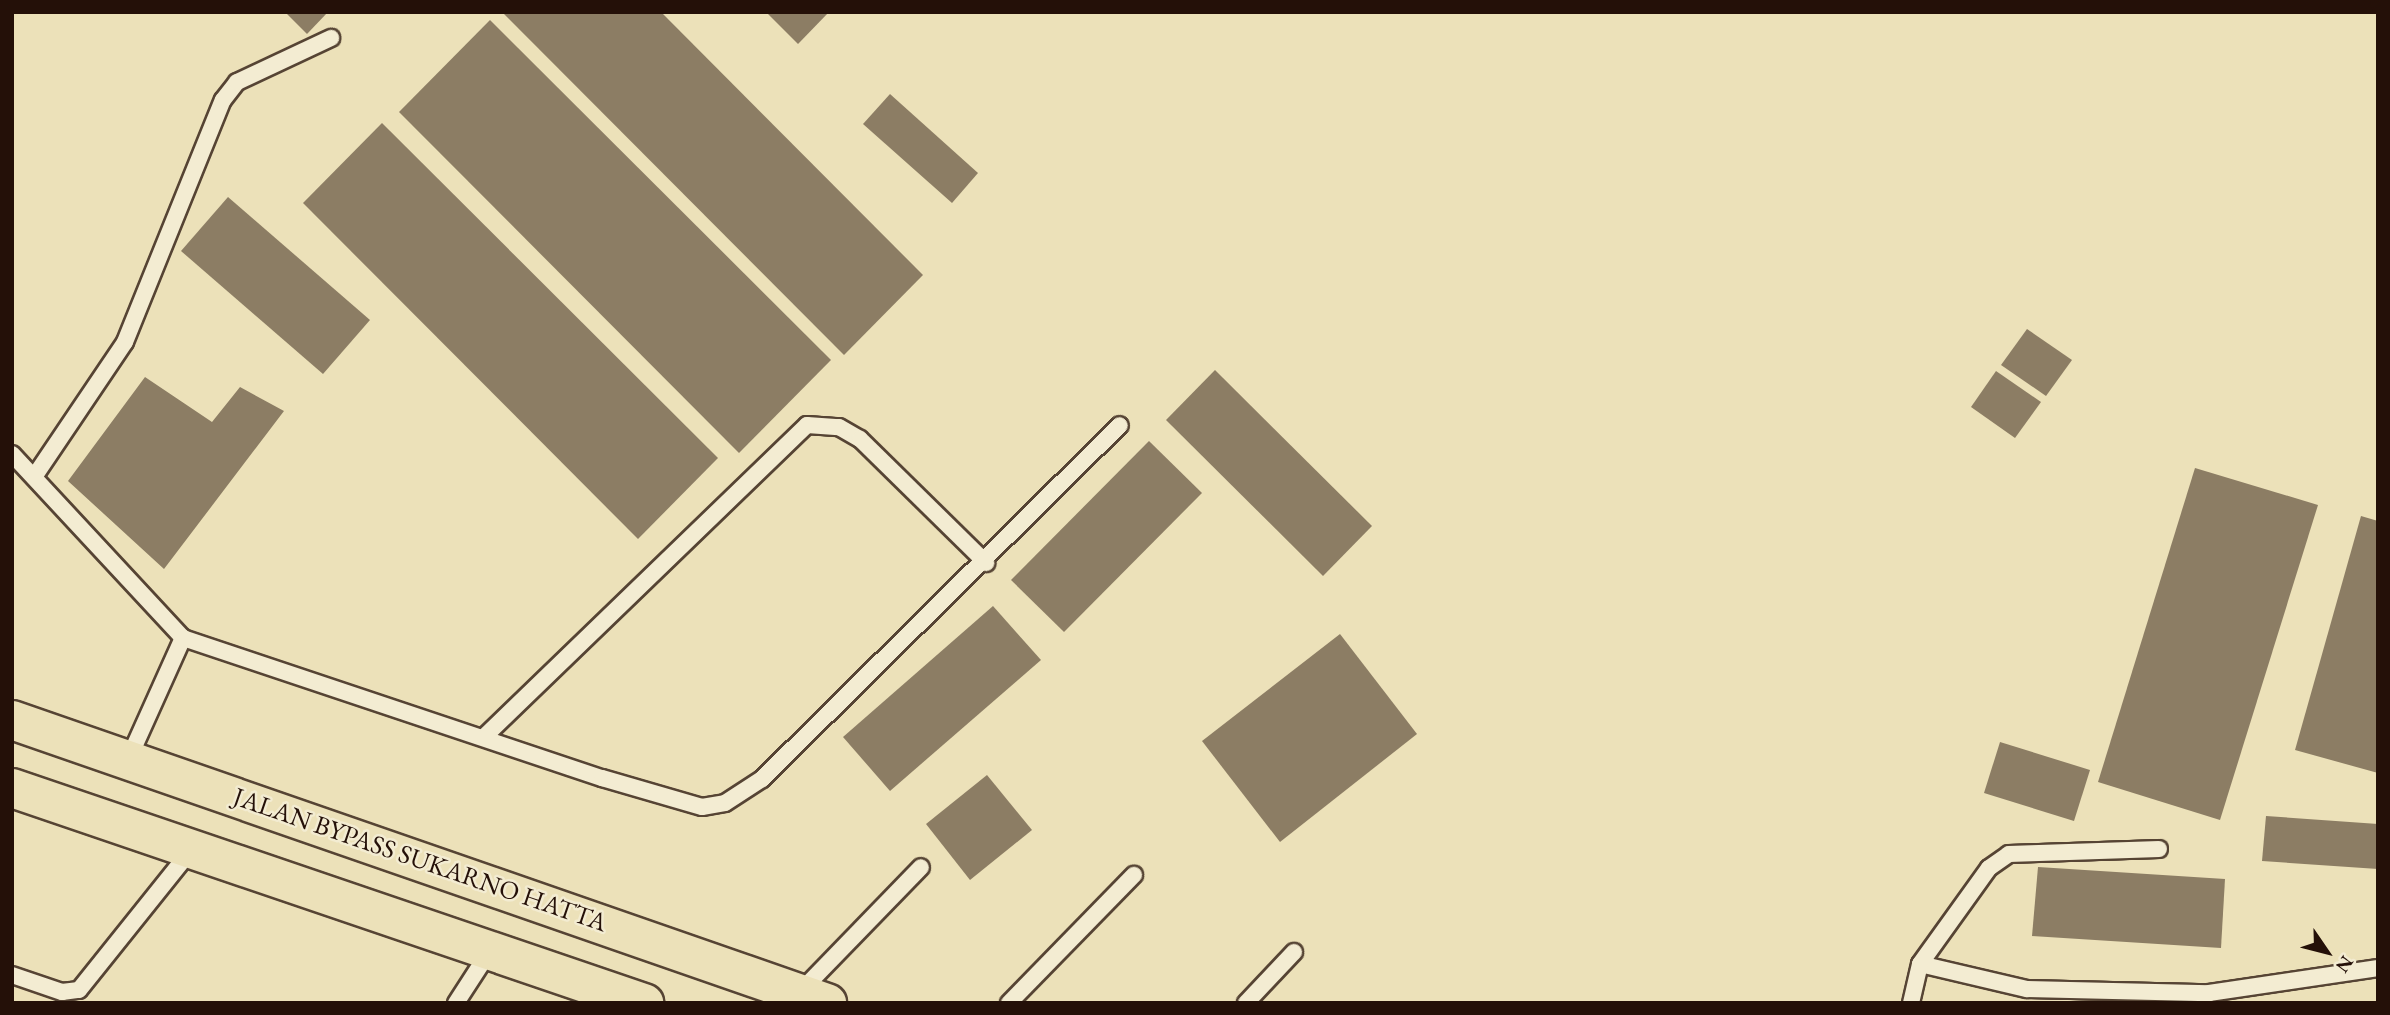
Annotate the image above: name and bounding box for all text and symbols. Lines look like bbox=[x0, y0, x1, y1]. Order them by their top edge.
street label: JALAN BYPASS SUKARNO HATTA bbox=[229, 781, 611, 939]
north arrow bbox=[2292, 917, 2362, 987]
text: N bbox=[2330, 951, 2359, 978]

